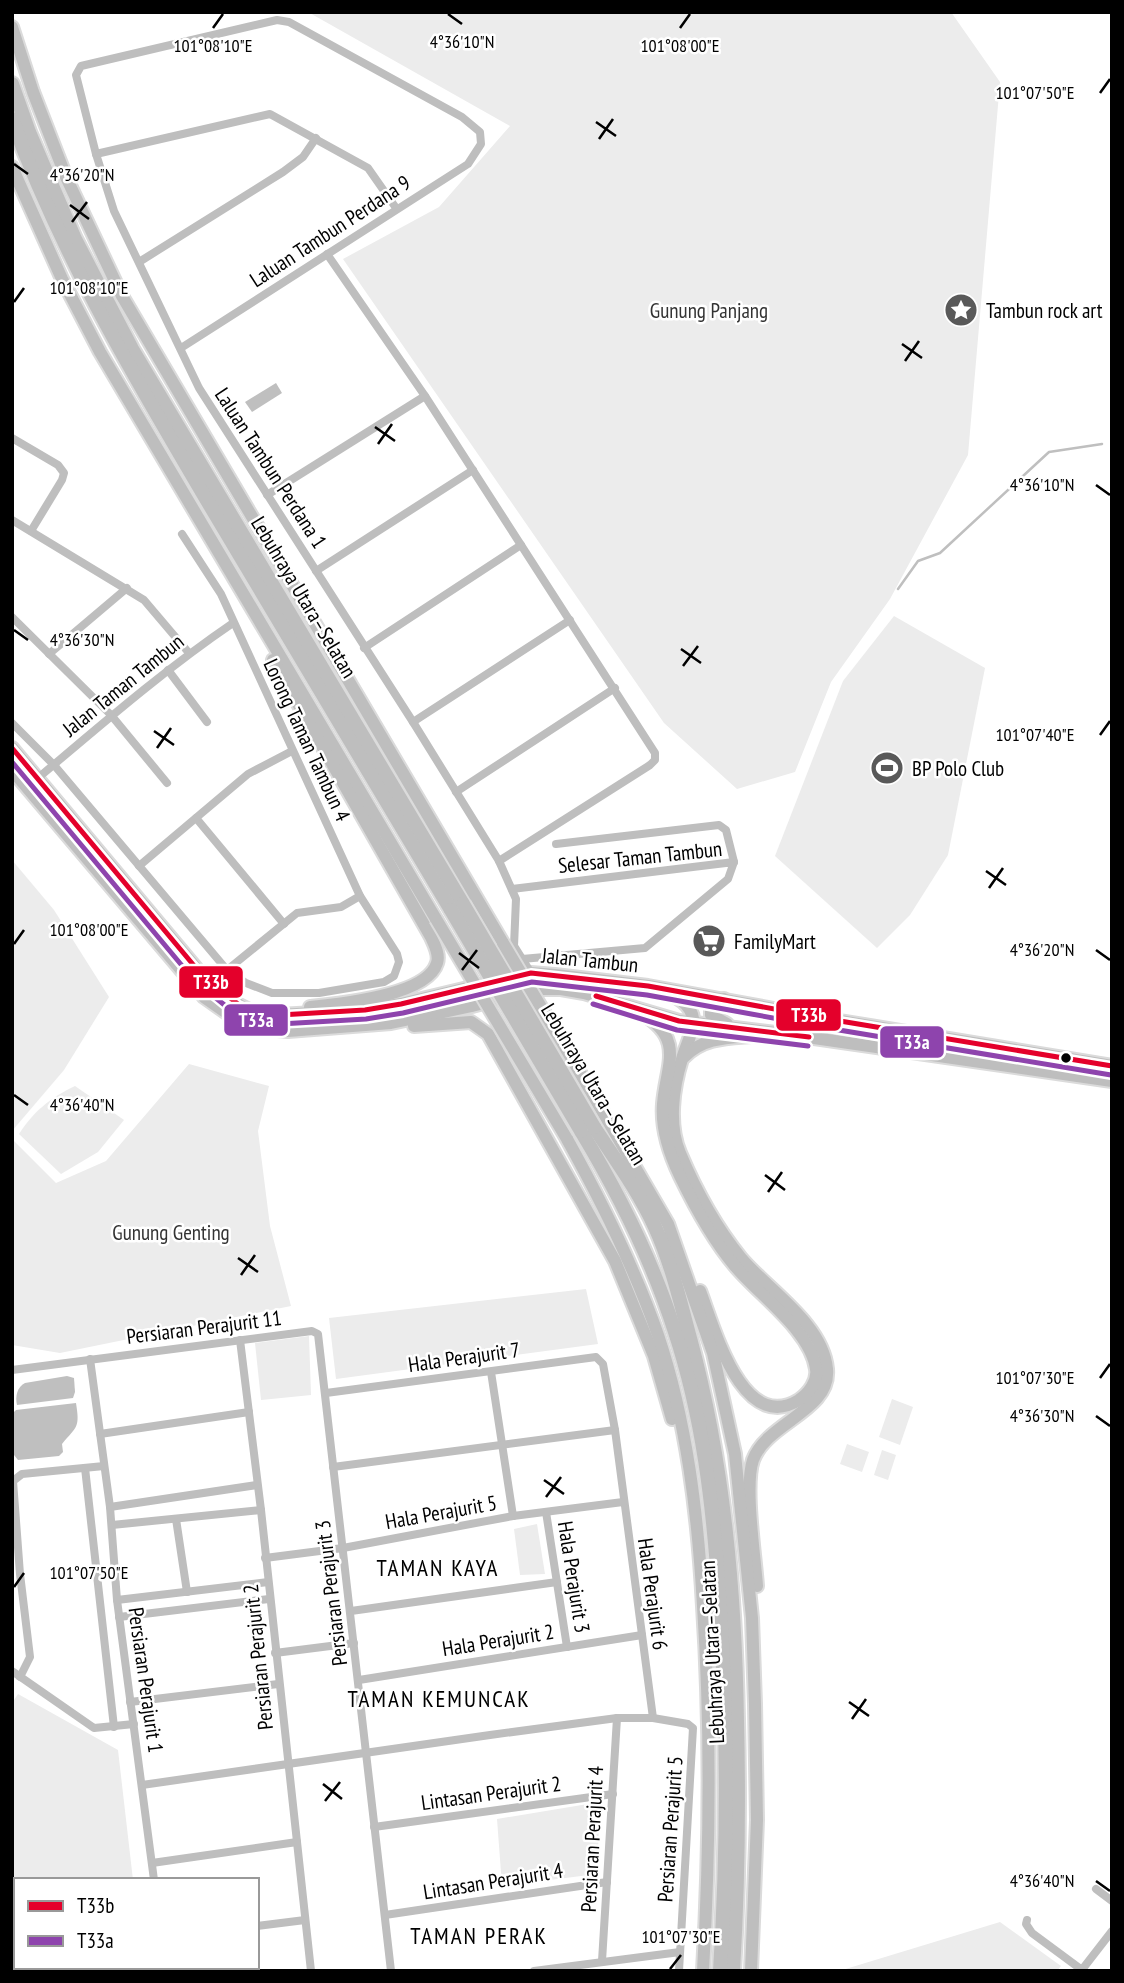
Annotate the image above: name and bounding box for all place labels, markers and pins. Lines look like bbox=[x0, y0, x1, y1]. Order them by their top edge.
place icon: Tambun rock art bbox=[942, 291, 980, 329]
place label: Tambun rock art bbox=[986, 297, 1103, 324]
sports icon: BP Polo Club bbox=[868, 749, 906, 787]
place label: BP Polo Club bbox=[912, 755, 1004, 782]
supermarket icon: FamilyMart bbox=[690, 922, 728, 960]
place label: FamilyMart bbox=[734, 928, 816, 955]
unlabelled marker bbox=[1059, 1051, 1073, 1065]

